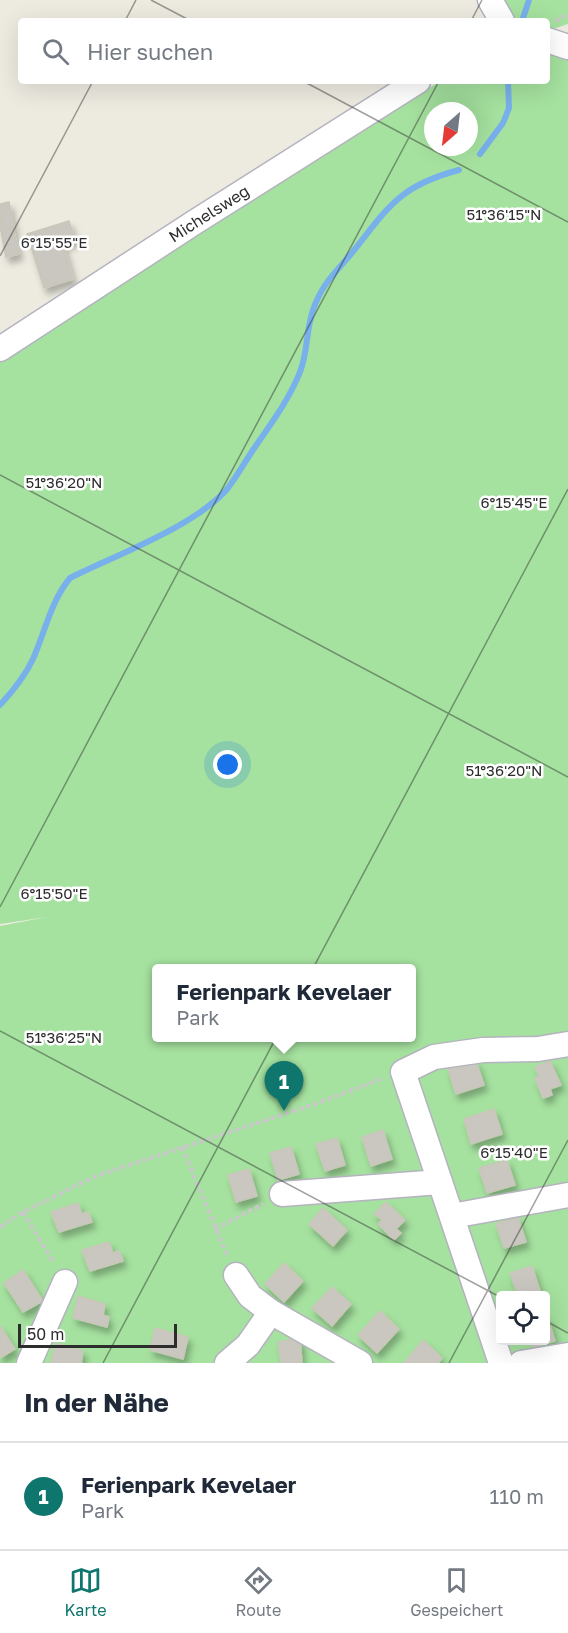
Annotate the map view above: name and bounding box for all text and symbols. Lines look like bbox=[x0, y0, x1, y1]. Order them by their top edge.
search box bbox=[18, 18, 550, 84]
icon: search bbox=[39, 35, 72, 68]
text: Hier suchen bbox=[87, 38, 213, 65]
north arrow bbox=[424, 102, 478, 156]
street label: Michelsweg bbox=[165, 180, 253, 246]
text: 51°36'15"N bbox=[466, 205, 542, 223]
text: 6°15'55"E bbox=[21, 233, 87, 251]
text: 51°36'20"N bbox=[25, 473, 103, 491]
text: 6°15'45"E bbox=[480, 493, 548, 511]
your location bbox=[213, 750, 242, 779]
text: 51°36'20"N bbox=[465, 761, 543, 779]
text: 6°15'50"E bbox=[20, 884, 88, 902]
popup bbox=[152, 964, 416, 1042]
text: Ferienpark Kevelaer bbox=[176, 978, 392, 1005]
text: Park bbox=[176, 1005, 220, 1029]
text: 51°36'25"N bbox=[26, 1028, 102, 1046]
pin: 1 bbox=[264, 1062, 304, 1111]
text: 6°15'40"E bbox=[480, 1143, 548, 1161]
map controls bbox=[496, 1291, 550, 1345]
button: locate bbox=[496, 1291, 550, 1345]
scale bar bbox=[18, 1321, 177, 1348]
text: 50 m bbox=[27, 1324, 64, 1344]
text: In der Nähe bbox=[24, 1387, 169, 1418]
text: Ferienpark Kevelaer bbox=[81, 1471, 296, 1498]
text: 1 bbox=[38, 1484, 49, 1508]
text: 110 m bbox=[490, 1484, 544, 1508]
text: Park bbox=[81, 1498, 124, 1522]
tab: Karte bbox=[64, 1564, 107, 1620]
tab: Route bbox=[236, 1564, 281, 1620]
tab: Gespeichert bbox=[410, 1564, 503, 1620]

